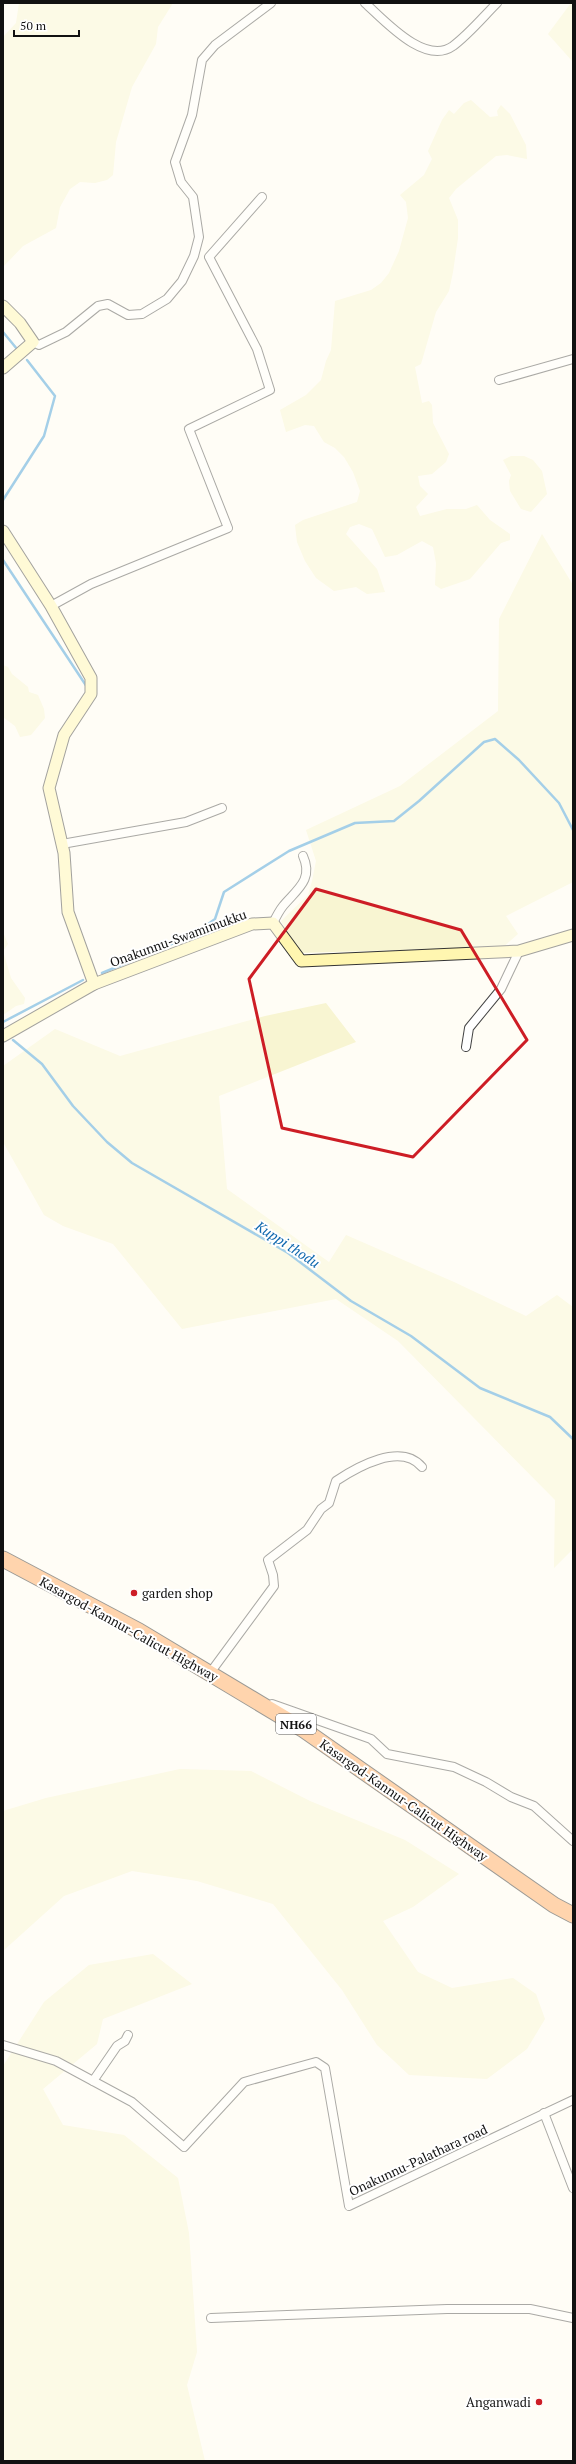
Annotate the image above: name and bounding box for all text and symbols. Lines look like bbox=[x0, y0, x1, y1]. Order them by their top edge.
scale bar bbox=[14, 12, 79, 38]
text: 50 m bbox=[20, 18, 47, 33]
street label: Onakunnu-Swamimukku bbox=[107, 905, 249, 971]
water label: Kuppi thodu bbox=[251, 1216, 324, 1272]
street label: Kasargod-Kannur-Calicut Highway bbox=[37, 1572, 222, 1686]
place label: garden shop bbox=[142, 1584, 213, 1602]
marker: garden shop bbox=[129, 1588, 139, 1598]
road number: NH66 bbox=[276, 1714, 316, 1734]
street label: Kasargod-Kannur-Calicut Highway bbox=[316, 1735, 492, 1865]
street label: Onakunnu-Palathara road bbox=[346, 2120, 490, 2200]
place label: Anganwadi bbox=[466, 2393, 531, 2411]
marker: Anganwadi bbox=[534, 2397, 544, 2407]

